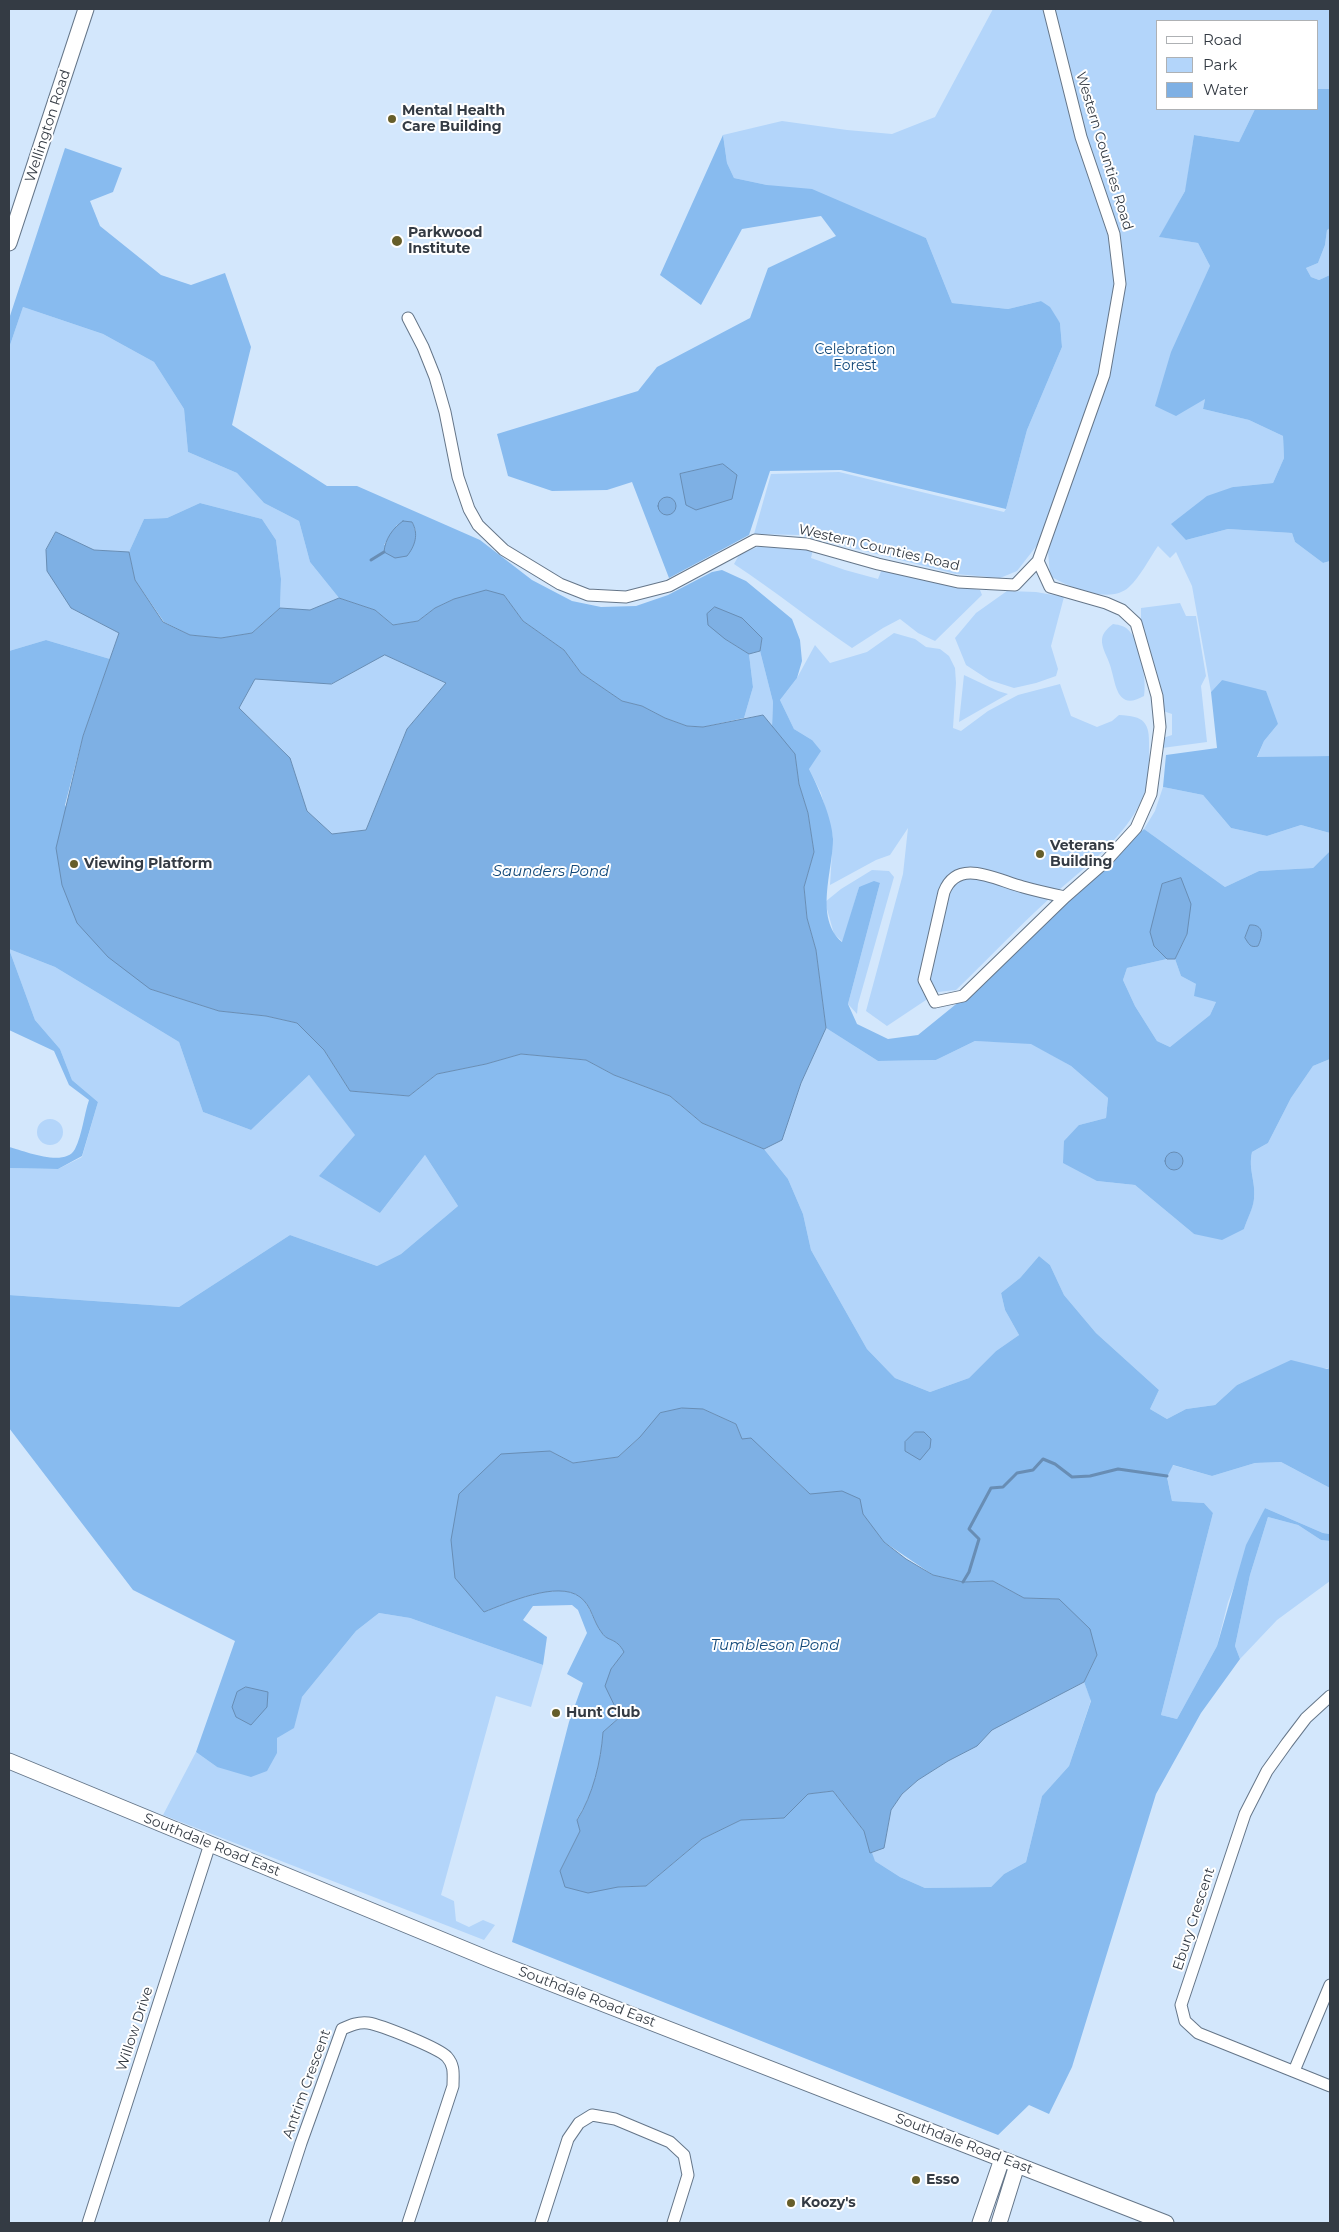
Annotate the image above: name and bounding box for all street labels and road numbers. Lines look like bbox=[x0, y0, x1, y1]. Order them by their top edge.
street label: Wellington Road bbox=[22, 68, 74, 184]
street label: Western Counties Road bbox=[1072, 70, 1136, 232]
street label: Western Counties Road bbox=[797, 521, 961, 575]
street label: Southdale Road East bbox=[141, 1810, 283, 1880]
street label: Ebury Crescent bbox=[1169, 1865, 1219, 1973]
street label: Southdale Road East bbox=[516, 1963, 658, 2031]
street label: Willow Drive bbox=[113, 1985, 157, 2073]
street label: Antrim Crescent bbox=[279, 2027, 335, 2141]
street label: Southdale Road East bbox=[893, 2110, 1035, 2178]

